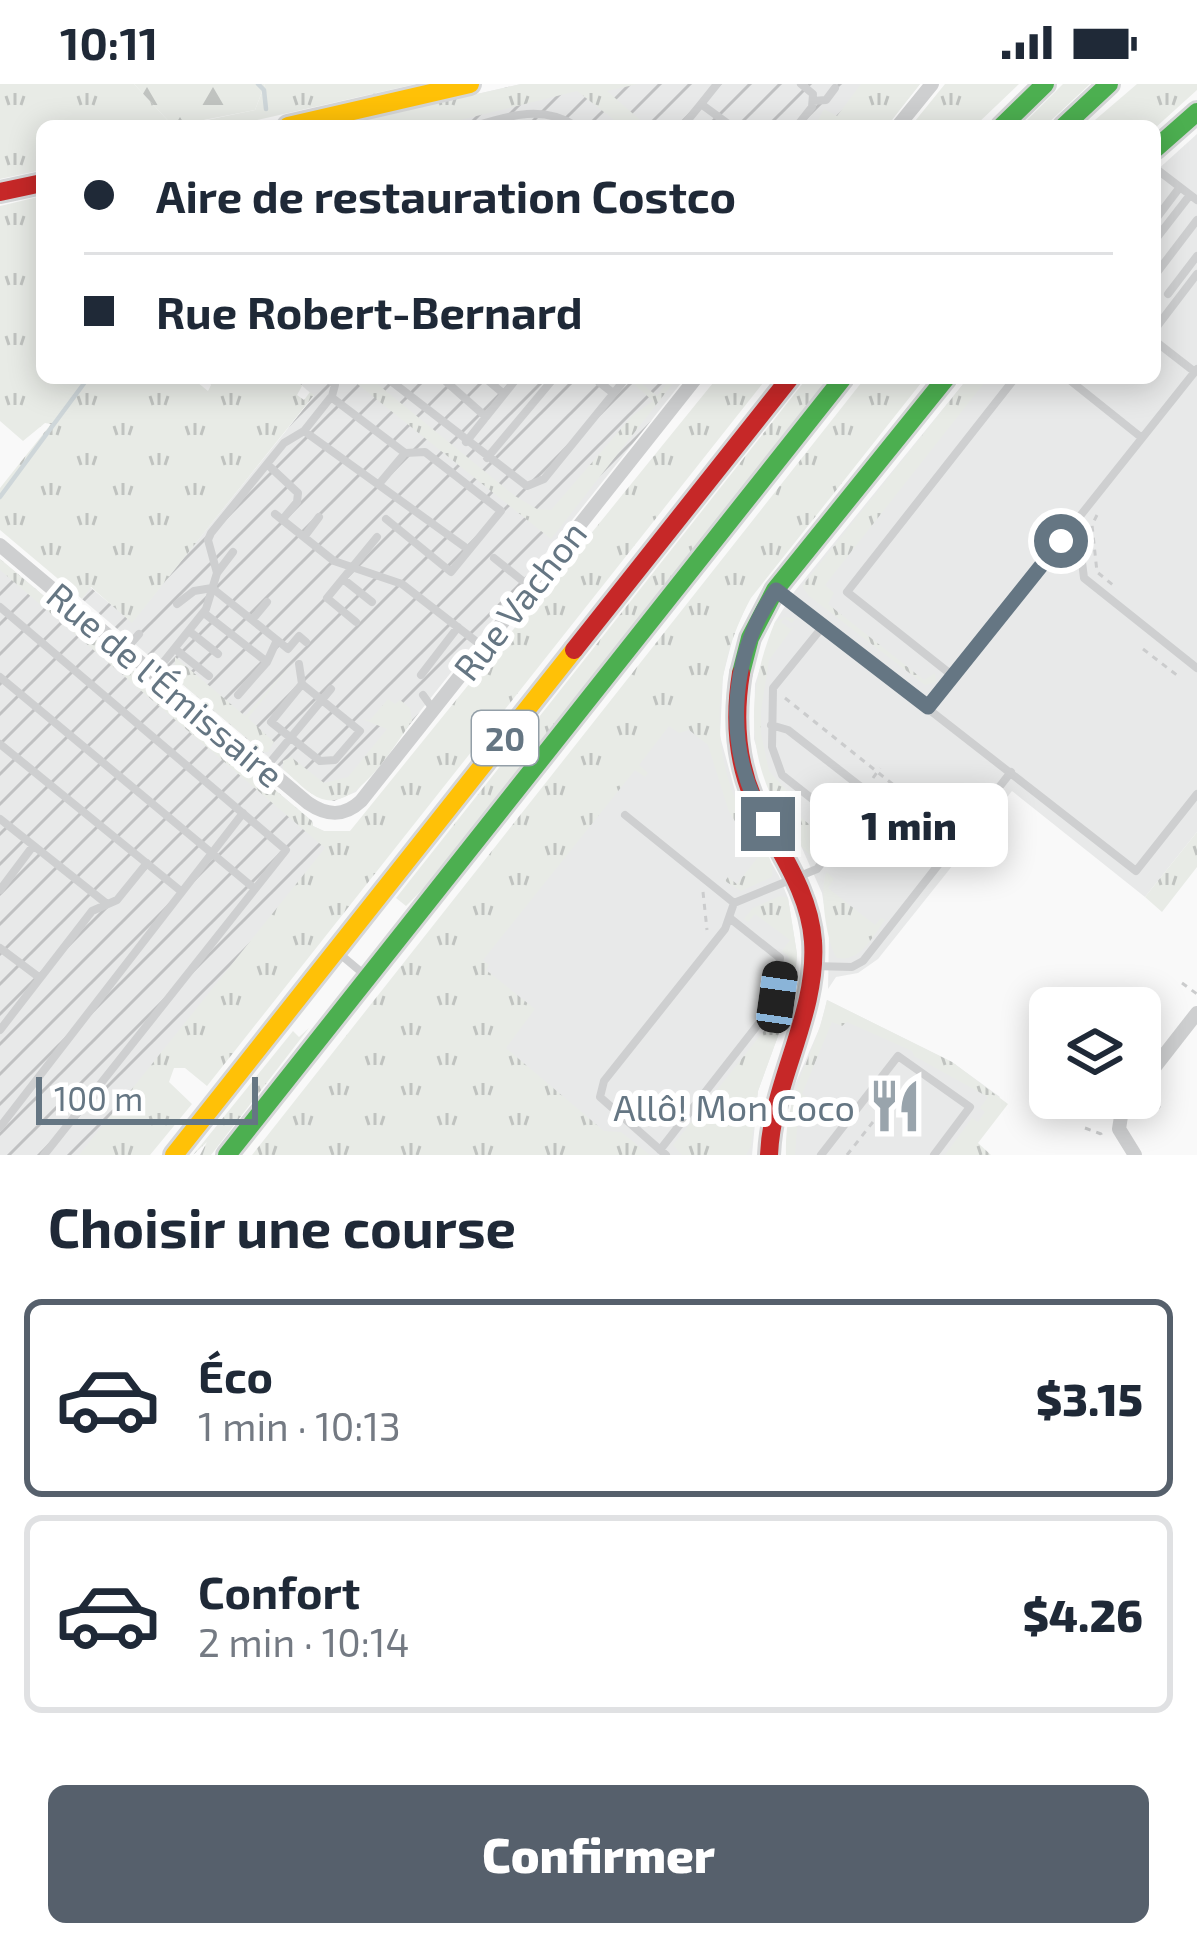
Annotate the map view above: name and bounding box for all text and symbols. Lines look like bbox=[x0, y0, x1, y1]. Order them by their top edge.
text: 10:11 bbox=[60, 15, 158, 69]
text: Aire de restauration Costco bbox=[156, 168, 736, 222]
text: Rue Robert-Bernard bbox=[156, 284, 583, 338]
street label: Rue Vachon bbox=[444, 512, 594, 688]
route start bbox=[1034, 514, 1088, 568]
street label: Rue de l'Émissaire bbox=[39, 573, 293, 795]
road number: 20 bbox=[472, 711, 538, 765]
callout: 1 min bbox=[810, 782, 1008, 866]
route end bbox=[741, 797, 795, 851]
text: 1 min bbox=[861, 801, 957, 848]
car bbox=[754, 959, 800, 1035]
map controls bbox=[1029, 987, 1161, 1119]
button: layers bbox=[1029, 987, 1161, 1119]
scale bar bbox=[36, 1071, 258, 1124]
restaurant icon: Allô! Mon Coco bbox=[866, 1077, 924, 1135]
text: 100 m bbox=[54, 1078, 143, 1118]
place label: Allô! Mon Coco bbox=[613, 1085, 855, 1128]
text: Choisir une course bbox=[48, 1194, 516, 1259]
icon: car bbox=[54, 1344, 162, 1452]
text: Éco bbox=[198, 1348, 273, 1402]
text: $3.15 bbox=[1036, 1371, 1143, 1425]
text: 1 min · 10:13 bbox=[198, 1402, 401, 1449]
icon: car bbox=[54, 1560, 162, 1668]
text: Confort bbox=[198, 1564, 360, 1618]
text: $4.26 bbox=[1022, 1587, 1143, 1641]
text: 2 min · 10:14 bbox=[198, 1618, 409, 1665]
button: Confirmer bbox=[48, 1785, 1149, 1923]

